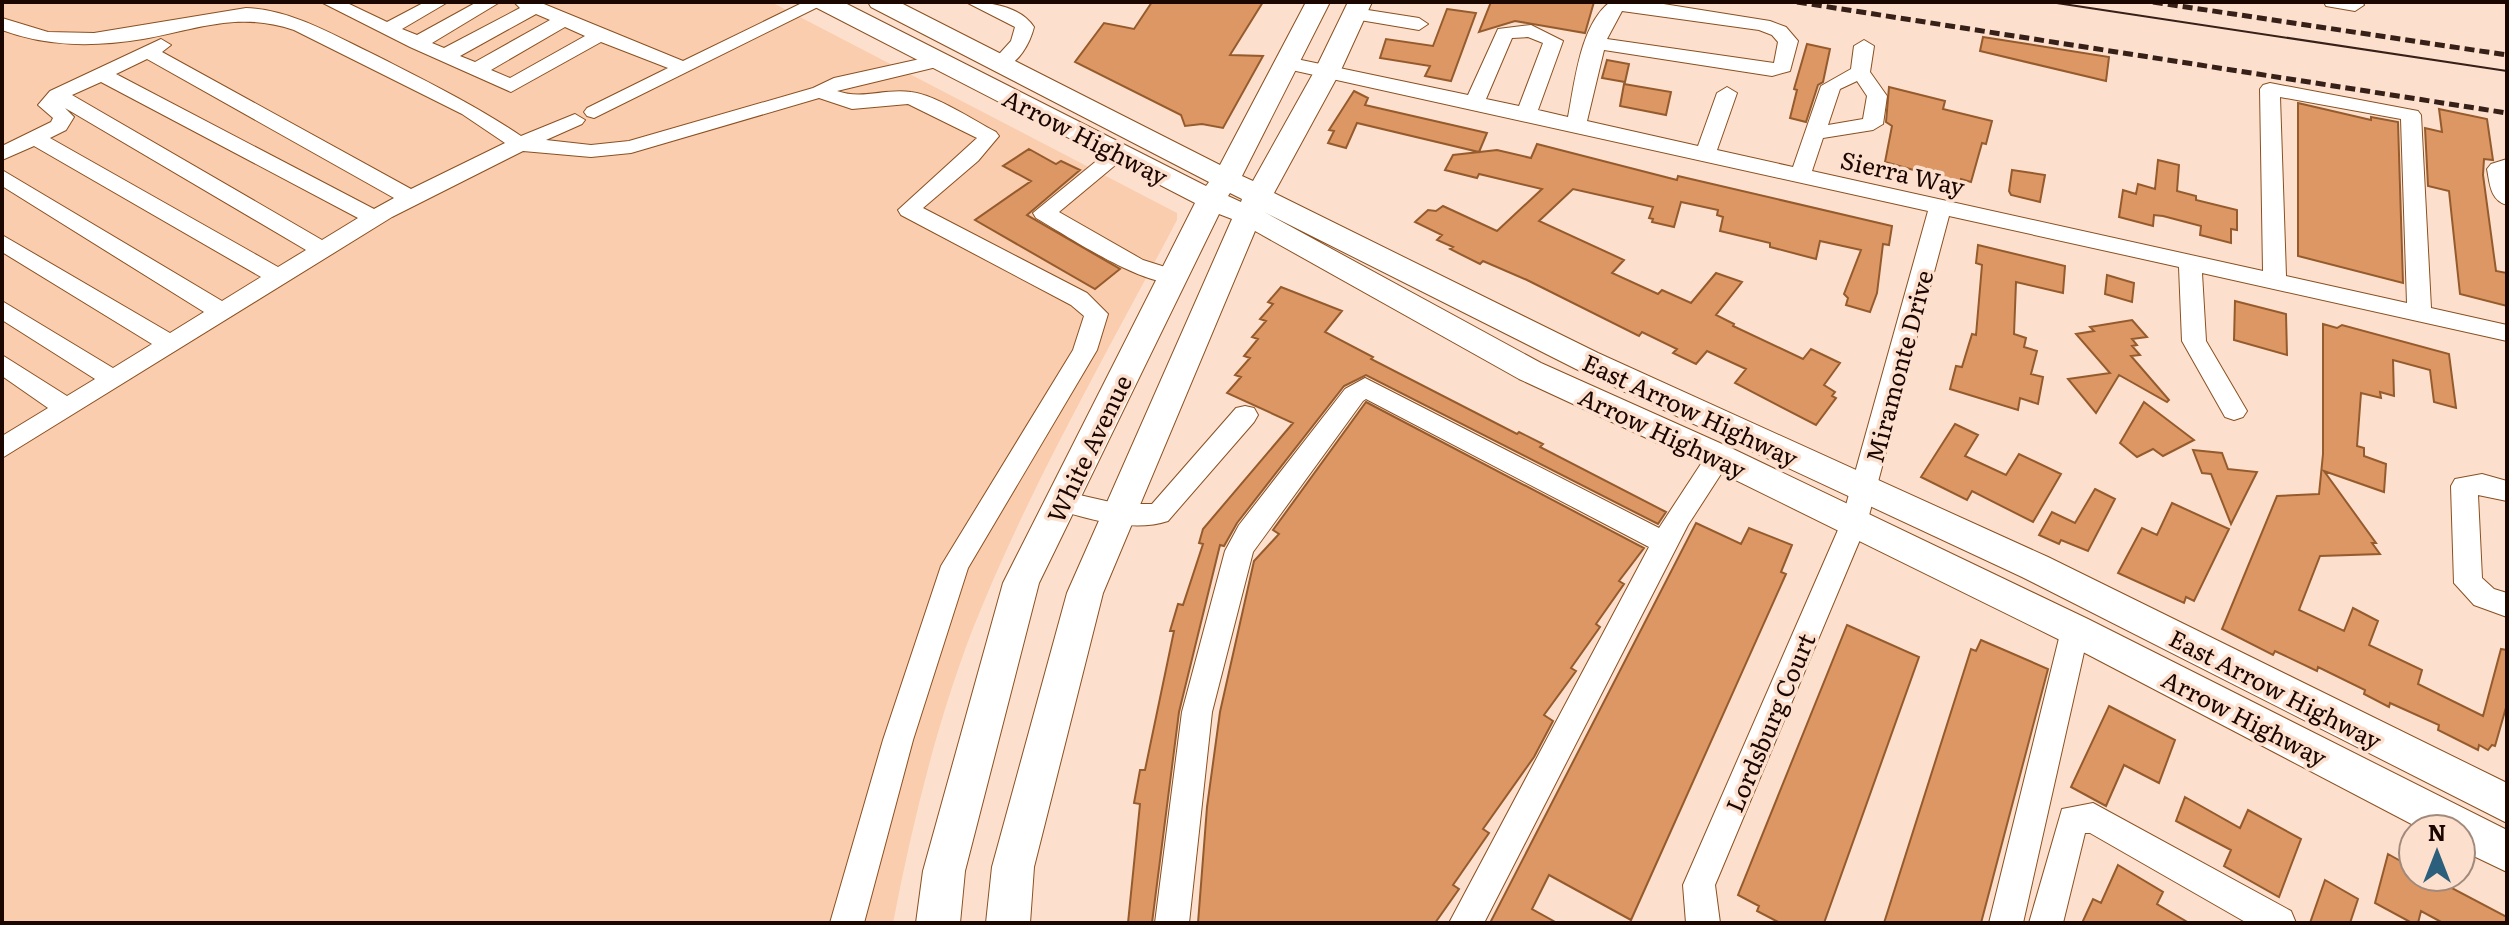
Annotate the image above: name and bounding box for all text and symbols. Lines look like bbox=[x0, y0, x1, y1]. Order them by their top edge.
street label: Arrow Highway bbox=[997, 79, 1175, 193]
street label: Sierra Way bbox=[1838, 141, 1969, 203]
street label: Miramonte Drive bbox=[1855, 266, 1941, 466]
street label: East Arrow Highway bbox=[1579, 346, 1803, 472]
street label: White Avenue bbox=[1037, 368, 1139, 528]
street label: Arrow Highway bbox=[1575, 381, 1751, 483]
street label: East Arrow Highway bbox=[2165, 622, 2387, 754]
street label: Lordsburg Court bbox=[1715, 627, 1823, 817]
street label: Arrow Highway bbox=[2158, 663, 2332, 771]
north arrow bbox=[2397, 813, 2477, 893]
text: N bbox=[2428, 815, 2446, 848]

